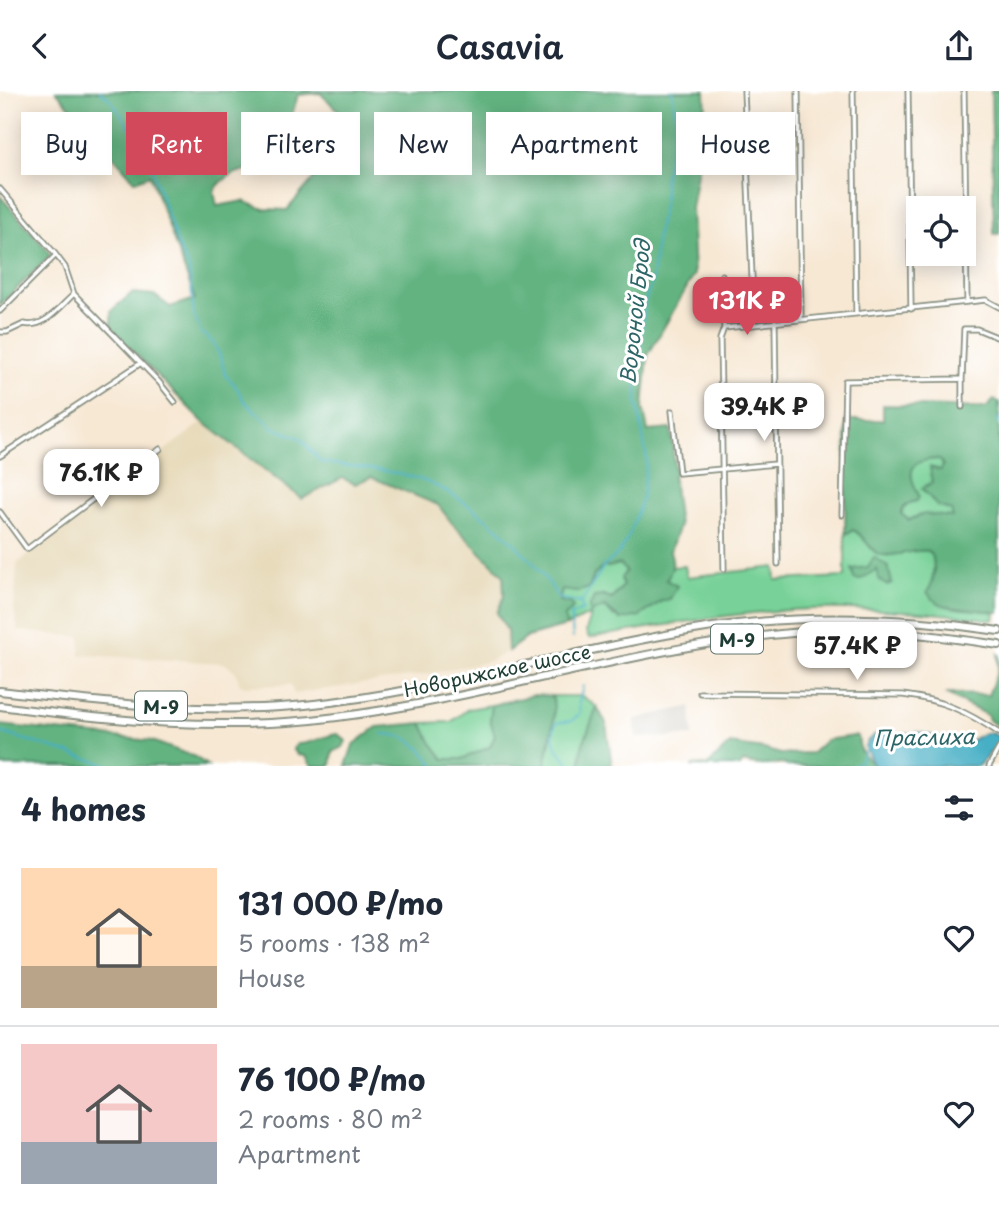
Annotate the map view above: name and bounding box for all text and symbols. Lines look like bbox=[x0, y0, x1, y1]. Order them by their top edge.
text: Casavia bbox=[436, 22, 563, 70]
icon: back bbox=[21, 27, 59, 65]
icon: share bbox=[940, 27, 978, 65]
chip: Buy bbox=[21, 112, 112, 175]
chip: Rent bbox=[126, 112, 227, 175]
chip: Filters bbox=[241, 112, 360, 175]
chip: New bbox=[374, 112, 472, 175]
chip: Apartment bbox=[486, 112, 662, 175]
chip: House bbox=[676, 112, 795, 175]
map controls bbox=[906, 196, 976, 266]
button: locate bbox=[906, 196, 976, 266]
water label: Вороной Брод bbox=[611, 236, 658, 386]
pin: 131K ₽ bbox=[690, 278, 804, 337]
text: 131K ₽ bbox=[709, 282, 785, 317]
pin: 39.4K ₽ bbox=[699, 383, 829, 443]
text: 39.4K ₽ bbox=[720, 388, 808, 423]
pin: 76.1K ₽ bbox=[36, 449, 166, 509]
text: 76.1K ₽ bbox=[59, 454, 143, 489]
pin: 57.4K ₽ bbox=[792, 623, 922, 682]
road number: М-9 bbox=[711, 625, 763, 653]
text: 57.4K ₽ bbox=[813, 627, 901, 662]
street label: Новорижское шоссе bbox=[401, 637, 593, 703]
road number: М-9 bbox=[135, 691, 187, 721]
water label: Праслиха bbox=[873, 719, 976, 753]
text: 4 homes bbox=[21, 786, 146, 831]
icon: filters bbox=[940, 789, 978, 827]
text: 131 000 ₽/mo bbox=[238, 880, 443, 925]
icon: home bbox=[77, 896, 161, 980]
icon: heart bbox=[940, 919, 978, 957]
text: 5 rooms · 138 m² bbox=[238, 925, 431, 960]
text: House bbox=[238, 960, 305, 995]
text: 76 100 ₽/mo bbox=[238, 1056, 425, 1101]
icon: home bbox=[77, 1072, 161, 1156]
icon: heart bbox=[940, 1095, 978, 1133]
text: 2 rooms · 80 m² bbox=[238, 1101, 423, 1136]
text: Apartment bbox=[238, 1136, 361, 1171]

